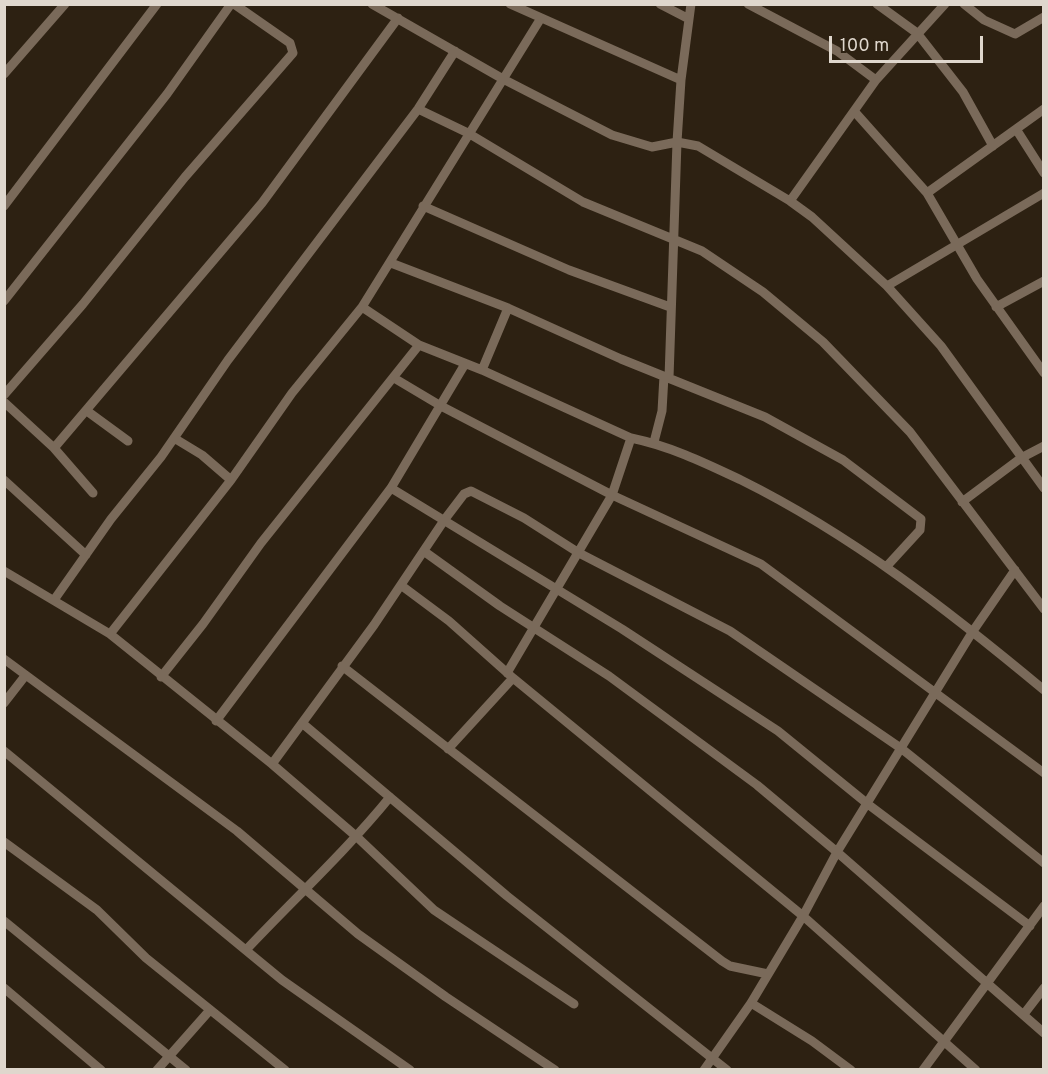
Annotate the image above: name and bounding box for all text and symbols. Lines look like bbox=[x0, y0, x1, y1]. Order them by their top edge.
scale bar bbox=[832, 24, 986, 62]
text: 100 m bbox=[840, 35, 889, 58]

